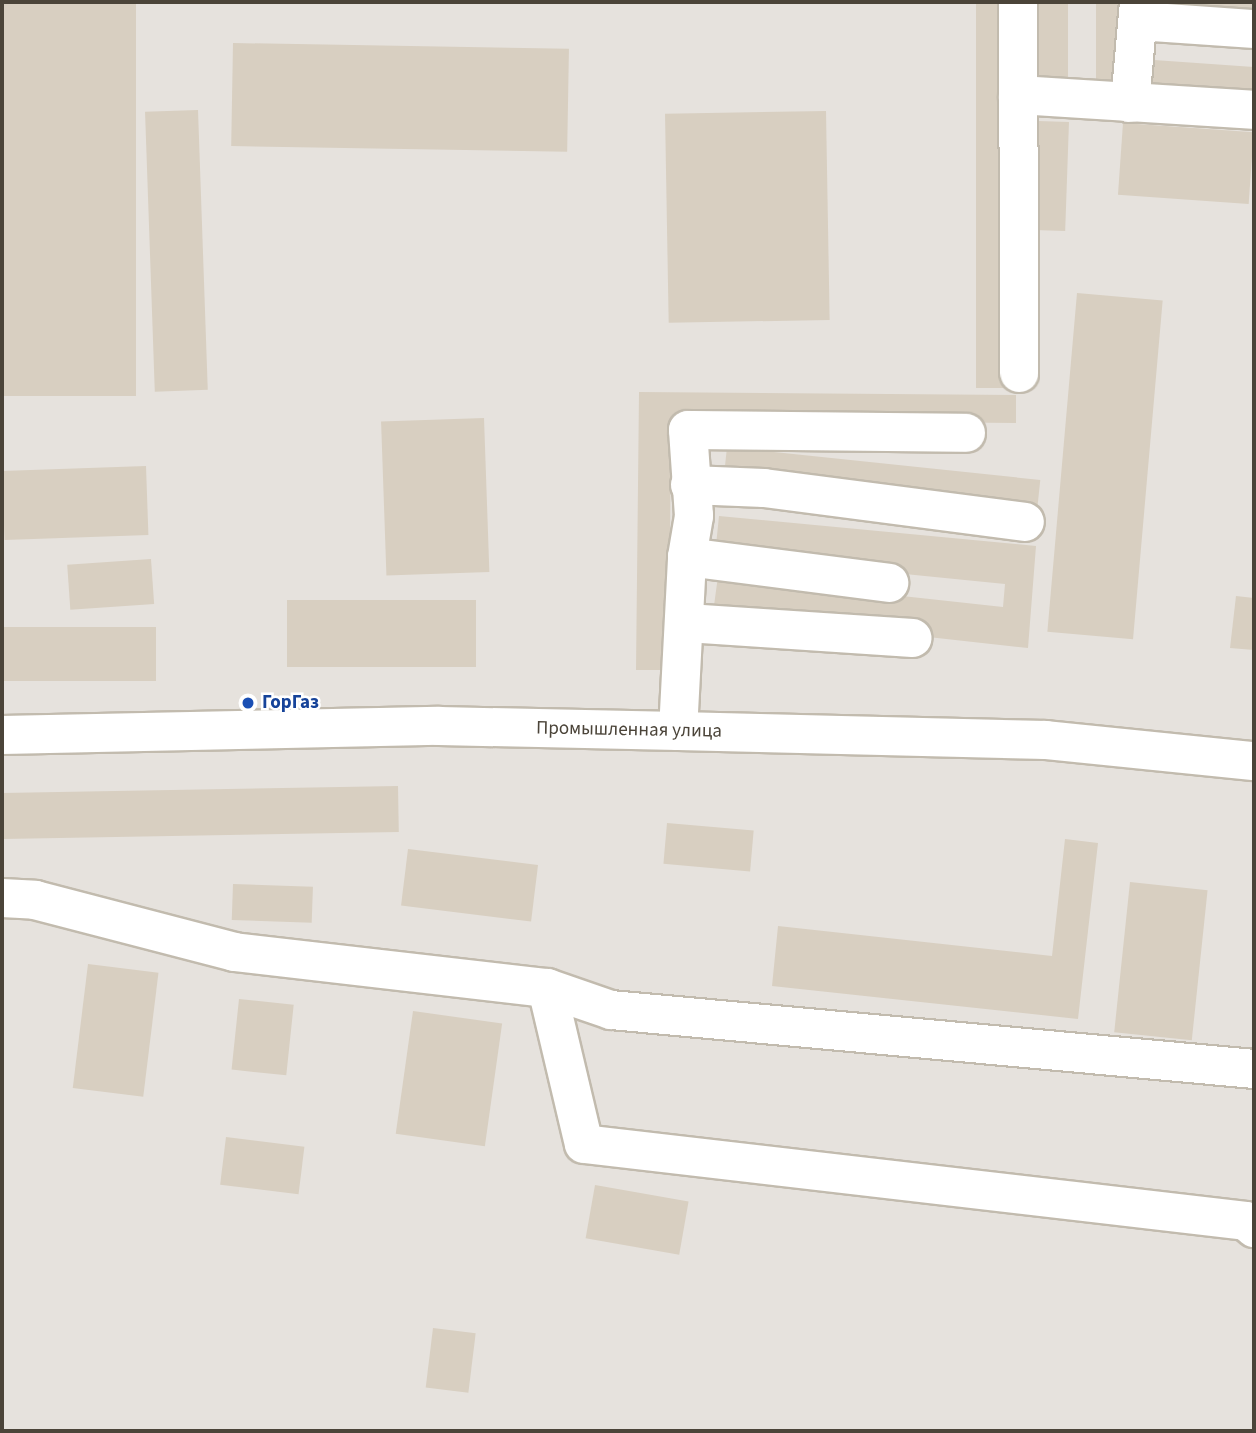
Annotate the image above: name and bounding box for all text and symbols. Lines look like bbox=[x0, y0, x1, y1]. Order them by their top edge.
place label: ГорГаз bbox=[262, 692, 319, 714]
marker: ГорГаз bbox=[240, 695, 256, 711]
street label: Промышленная улица bbox=[536, 717, 722, 743]

